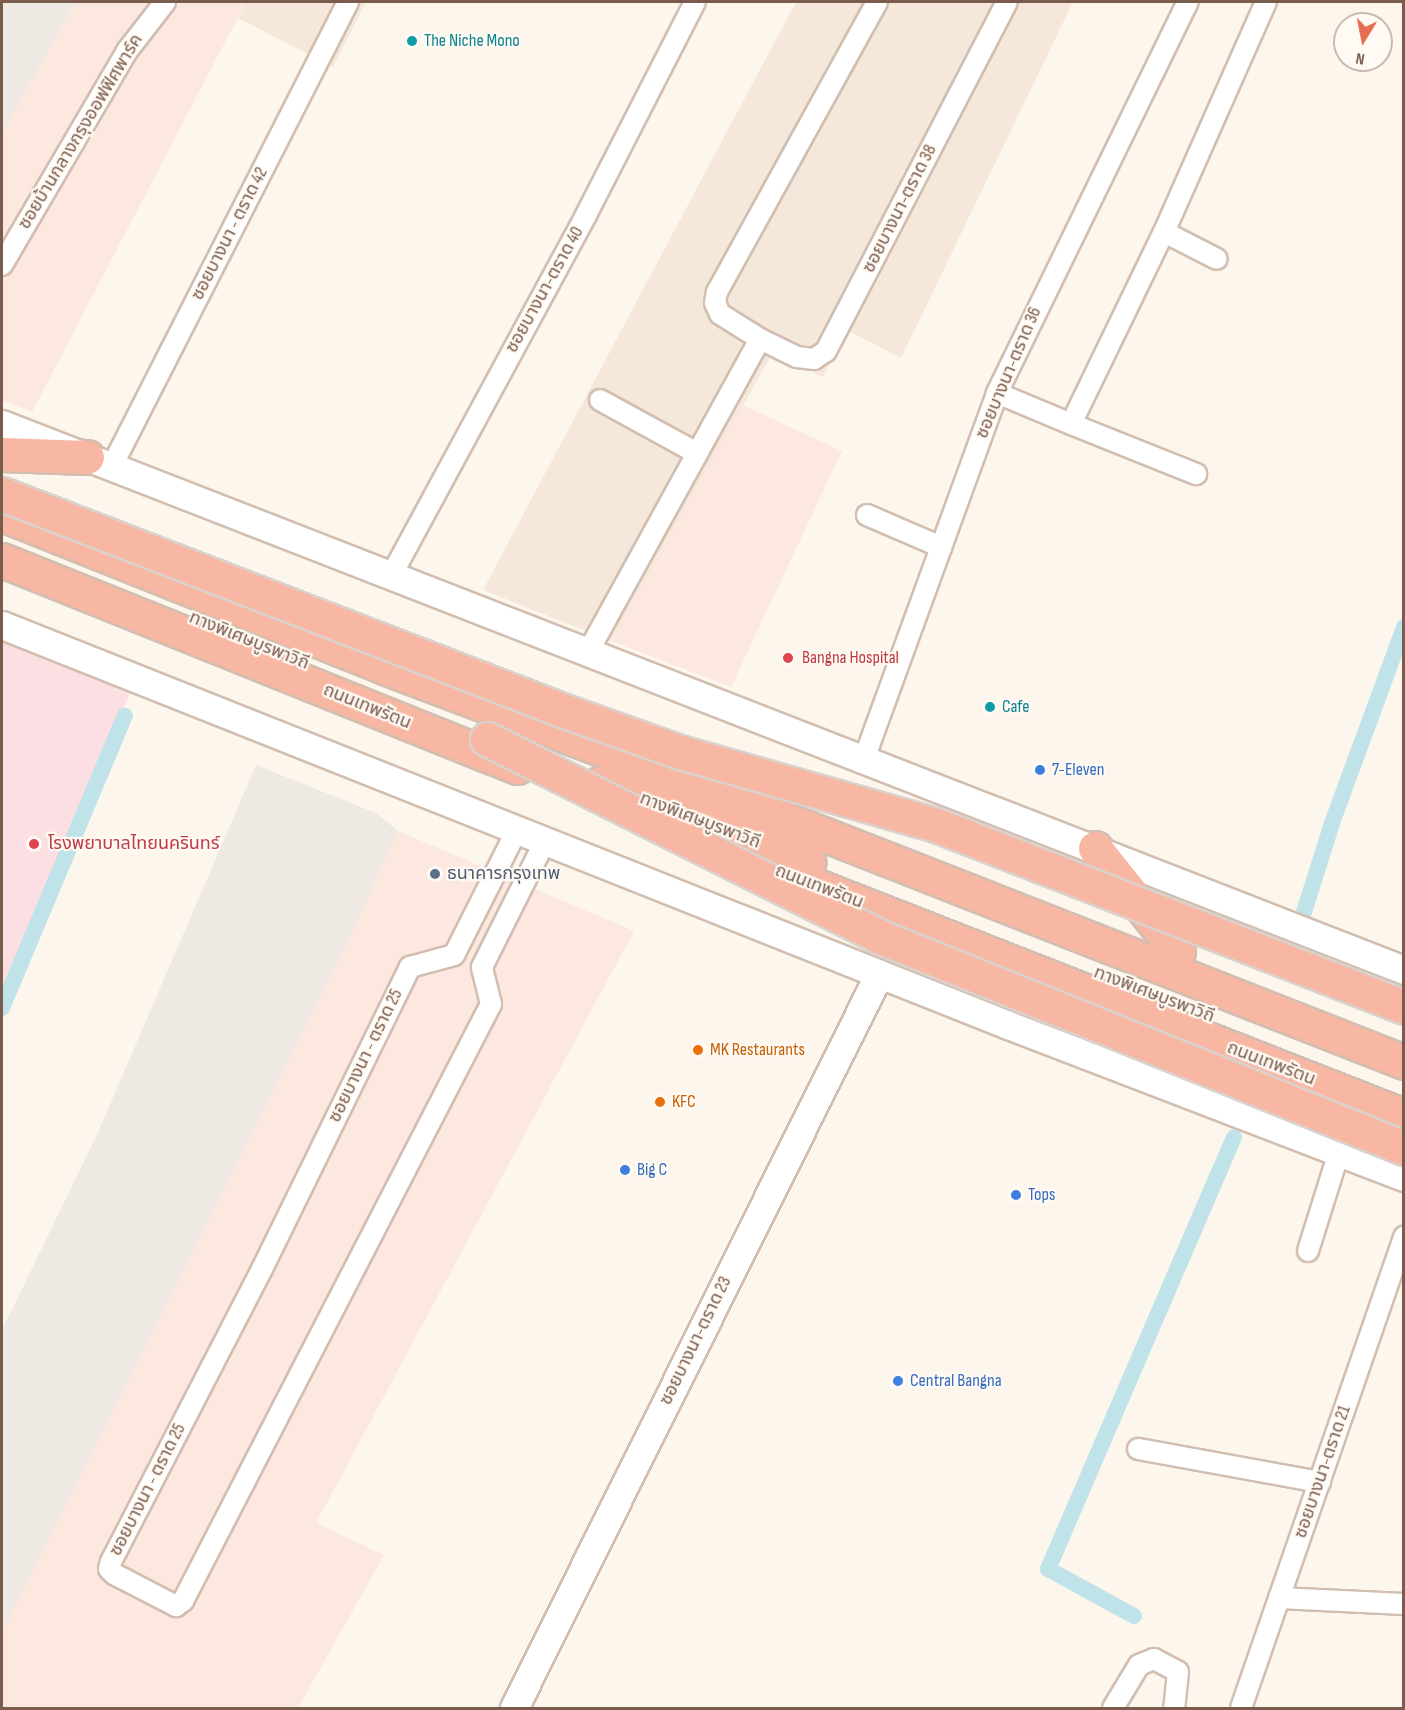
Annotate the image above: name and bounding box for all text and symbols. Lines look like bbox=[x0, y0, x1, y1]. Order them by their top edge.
north arrow bbox=[1333, 12, 1393, 72]
place label: The Niche Mono bbox=[424, 30, 520, 52]
street label: ซอยบ้านกลางกรุงออฟฟิศพาร์ค bbox=[14, 31, 148, 233]
marker: The Niche Mono bbox=[405, 34, 419, 48]
text: N bbox=[1354, 48, 1366, 68]
street label: ซอยบางนา-ตราด 38 bbox=[858, 141, 942, 277]
street label: ซอยบางนา - ตราด 42 bbox=[187, 164, 273, 304]
street label: ซอยบางนา-ตราด 40 bbox=[501, 223, 589, 357]
street label: ซอยบางนา-ตราด 36 bbox=[972, 304, 1046, 442]
street label: ทางพิเศษบูรพาวิถี bbox=[186, 607, 312, 675]
place label: Bangna Hospital bbox=[802, 647, 899, 669]
marker: Bangna Hospital bbox=[779, 649, 797, 667]
street label: ถนนเทพรัตน bbox=[320, 680, 414, 734]
place label: Cafe bbox=[1002, 696, 1029, 718]
marker: Cafe bbox=[983, 700, 997, 714]
place label: 7-Eleven bbox=[1052, 759, 1105, 781]
marker: 7-Eleven bbox=[1033, 763, 1047, 777]
street label: ทางพิเศษบูรพาวิถี bbox=[637, 788, 763, 854]
place label: โรงพยาบาลไทยนครินทร์ bbox=[48, 833, 220, 855]
marker: โรงพยาบาลไทยนครินทร์ bbox=[25, 835, 43, 853]
street label: ถนนเทพรัตน bbox=[772, 860, 866, 914]
place label: ธนาคารกรุงเทพ bbox=[447, 863, 560, 885]
marker: ธนาคารกรุงเทพ bbox=[428, 867, 442, 881]
street label: ทางพิเศษบูรพาวิถี bbox=[1091, 962, 1217, 1028]
street label: ซอยบางนา - ตราด 25 bbox=[324, 986, 408, 1126]
street label: ถนนเทพรัตน bbox=[1224, 1037, 1318, 1091]
place label: MK Restaurants bbox=[710, 1039, 805, 1061]
marker: MK Restaurants bbox=[691, 1043, 705, 1057]
place label: KFC bbox=[672, 1091, 696, 1113]
marker: KFC bbox=[653, 1095, 667, 1109]
place label: Big C bbox=[637, 1159, 667, 1181]
marker: Big C bbox=[618, 1163, 632, 1177]
place label: Tops bbox=[1028, 1184, 1056, 1206]
marker: Tops bbox=[1009, 1188, 1023, 1202]
street label: ซอยบางนา-ตราด 23 bbox=[656, 1273, 736, 1409]
place label: Central Bangna bbox=[910, 1370, 1002, 1392]
marker: Central Bangna bbox=[891, 1374, 905, 1388]
street label: ซอยบางนา-ตราด 21 bbox=[1290, 1403, 1356, 1541]
street label: ซอยบางนา - ตราด 25 bbox=[105, 1420, 191, 1560]

